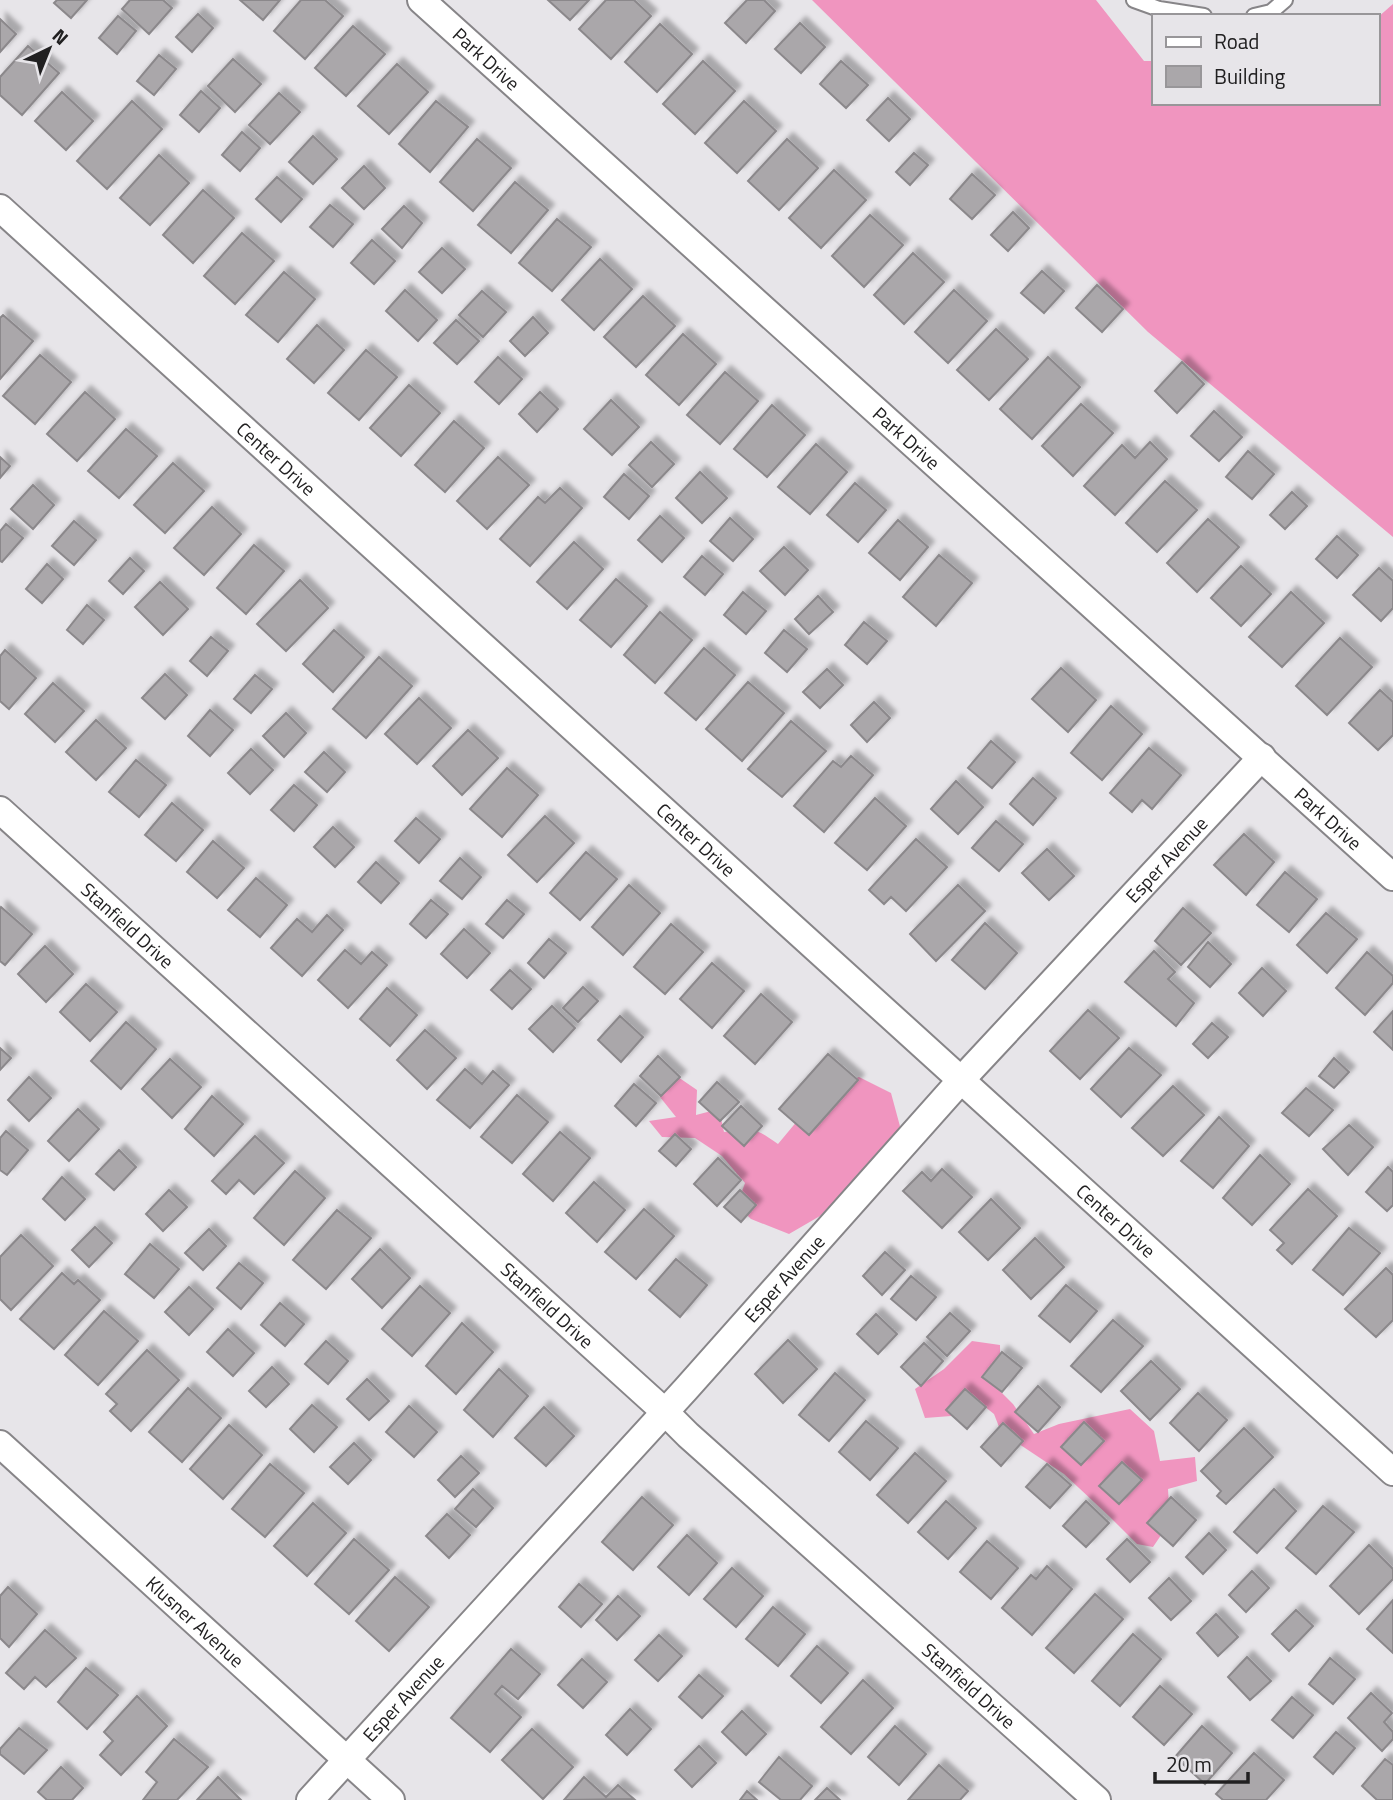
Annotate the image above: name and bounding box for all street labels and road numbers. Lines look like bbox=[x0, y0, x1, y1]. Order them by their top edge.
street label: Park Drive bbox=[446, 20, 527, 97]
street label: Park Drive bbox=[867, 399, 947, 476]
street label: Center Drive bbox=[230, 414, 323, 502]
street label: Park Drive bbox=[1288, 780, 1369, 857]
street label: Center Drive bbox=[650, 795, 743, 883]
street label: Esper Avenue bbox=[1118, 809, 1214, 909]
street label: Stanfield Drive bbox=[75, 875, 181, 975]
street label: Center Drive bbox=[1070, 1176, 1163, 1264]
street label: Esper Avenue bbox=[737, 1228, 831, 1329]
street label: Stanfield Drive bbox=[494, 1255, 601, 1355]
street label: Klusner Avenue bbox=[140, 1569, 251, 1674]
street label: Stanfield Drive bbox=[916, 1636, 1022, 1735]
street label: Esper Avenue bbox=[355, 1648, 450, 1748]

